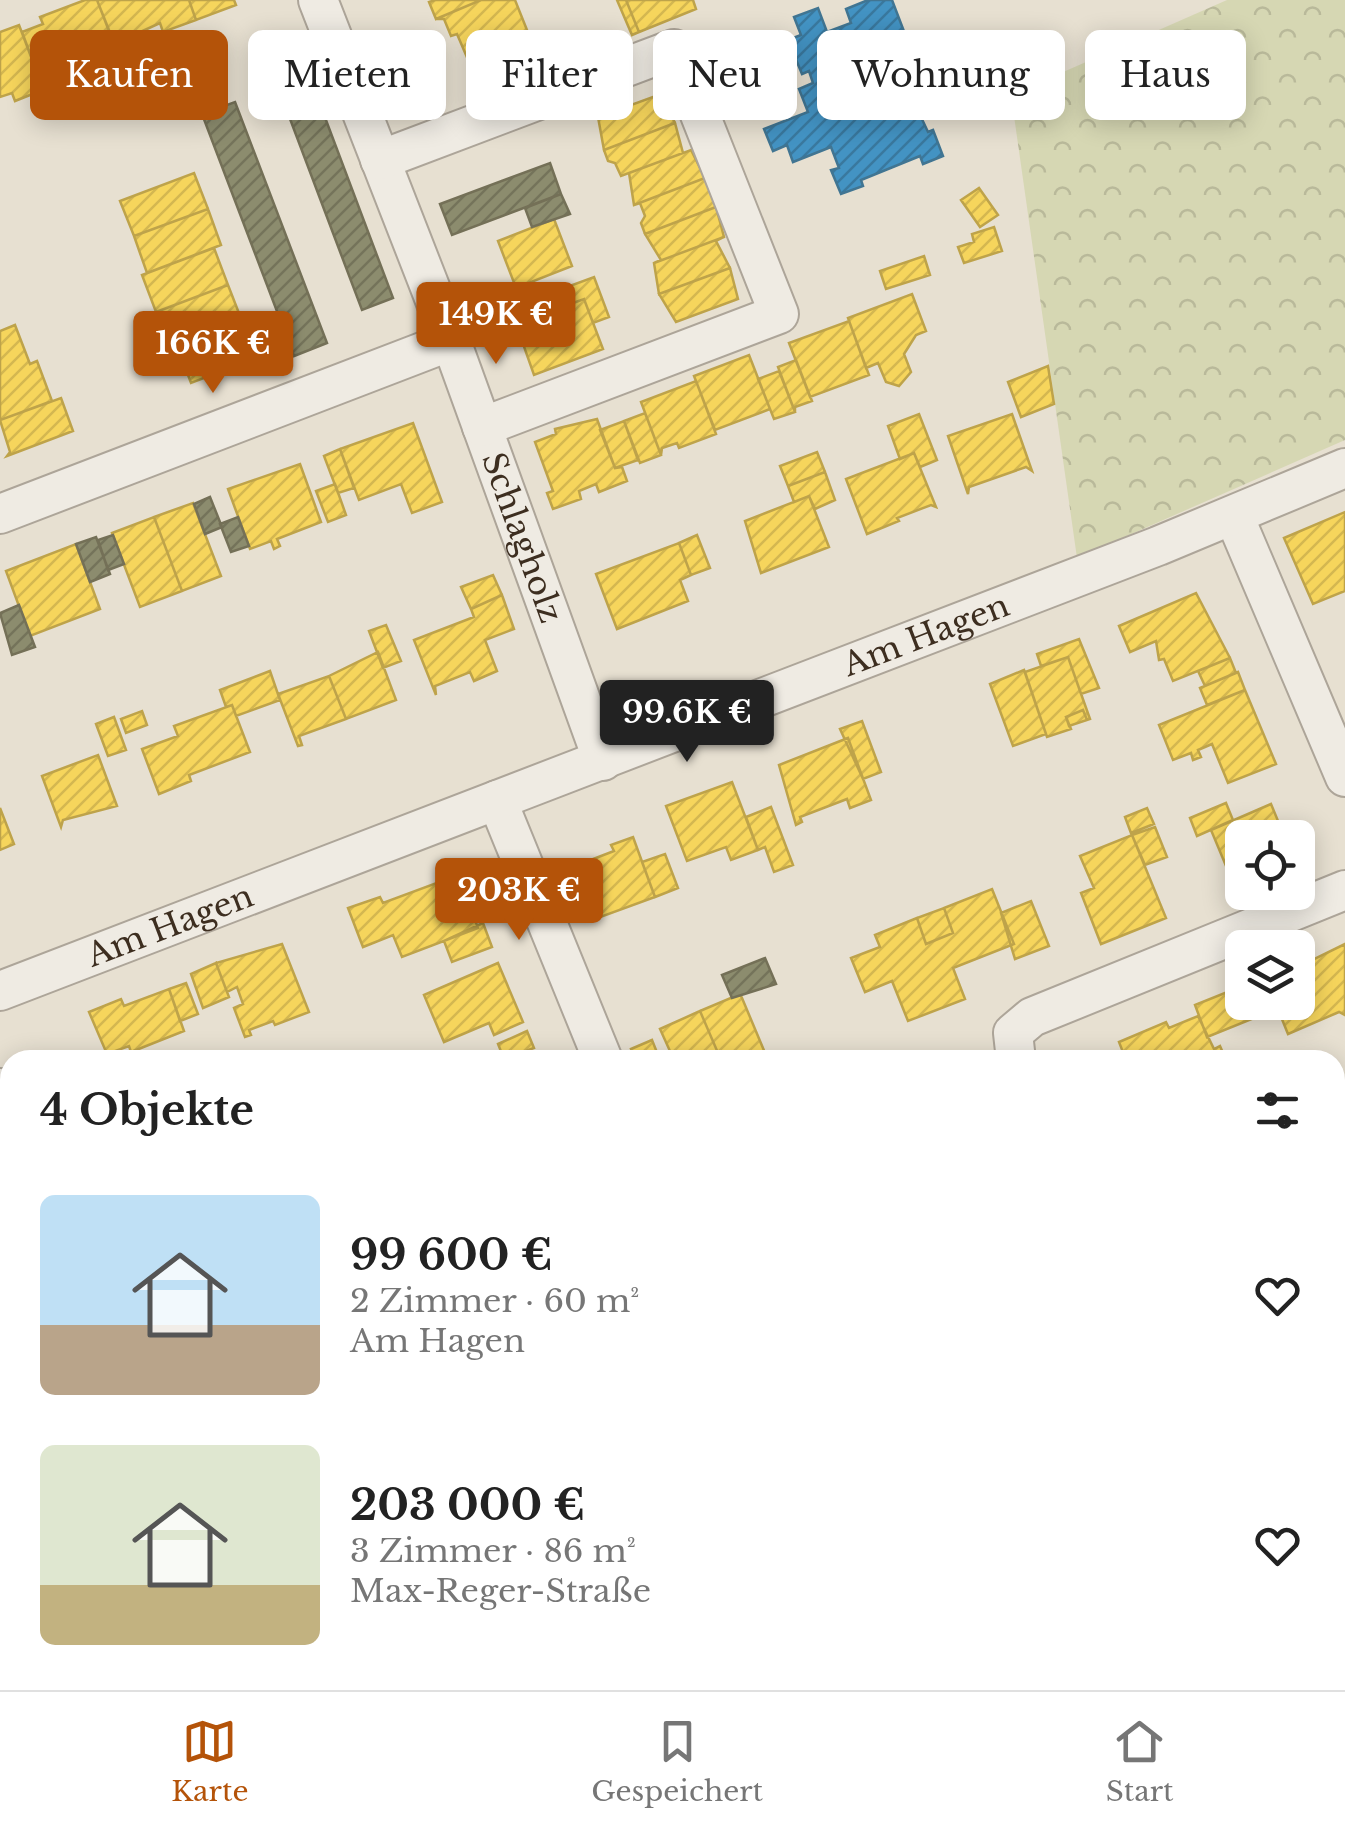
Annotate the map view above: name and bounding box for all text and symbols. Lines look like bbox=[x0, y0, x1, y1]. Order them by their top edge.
chip: Kaufen bbox=[30, 30, 228, 120]
chip: Mieten bbox=[248, 30, 446, 120]
chip: Filter bbox=[466, 30, 633, 120]
chip: Neu bbox=[653, 30, 797, 120]
chip: Wohnung bbox=[817, 30, 1065, 120]
chip: Haus bbox=[1085, 30, 1246, 120]
pin: 149K € bbox=[415, 282, 577, 367]
text: 149K € bbox=[438, 294, 554, 334]
pin: 166K € bbox=[132, 311, 294, 396]
text: 166K € bbox=[155, 323, 271, 363]
street label: Schlagholz bbox=[473, 447, 571, 628]
street label: Am Hagen bbox=[836, 585, 1015, 686]
pin: 99.6K € bbox=[595, 680, 779, 765]
text: 99.6K € bbox=[622, 692, 752, 732]
map controls bbox=[1225, 820, 1315, 1020]
button: locate bbox=[1225, 820, 1315, 910]
pin: 203K € bbox=[438, 858, 600, 943]
text: 203K € bbox=[457, 870, 581, 910]
street label: Am Hagen bbox=[80, 876, 259, 976]
button: layers bbox=[1225, 930, 1315, 1020]
icon: filters bbox=[1250, 1083, 1305, 1138]
text: 4 Objekte bbox=[40, 1084, 254, 1136]
text: 99 600 € bbox=[350, 1229, 553, 1281]
icon: home bbox=[120, 1235, 240, 1355]
icon: heart bbox=[1250, 1268, 1305, 1323]
text: 2 Zimmer · 60 m² bbox=[350, 1281, 639, 1321]
text: Am Hagen bbox=[350, 1321, 525, 1361]
text: 203 000 € bbox=[350, 1479, 585, 1531]
icon: home bbox=[120, 1485, 240, 1605]
icon: heart bbox=[1250, 1518, 1305, 1573]
text: 3 Zimmer · 86 m² bbox=[350, 1531, 636, 1571]
text: Max-Reger-Straße bbox=[350, 1571, 651, 1611]
tab: Karte bbox=[171, 1714, 249, 1809]
tab: Gespeichert bbox=[591, 1714, 763, 1809]
tab: Start bbox=[1106, 1714, 1174, 1809]

